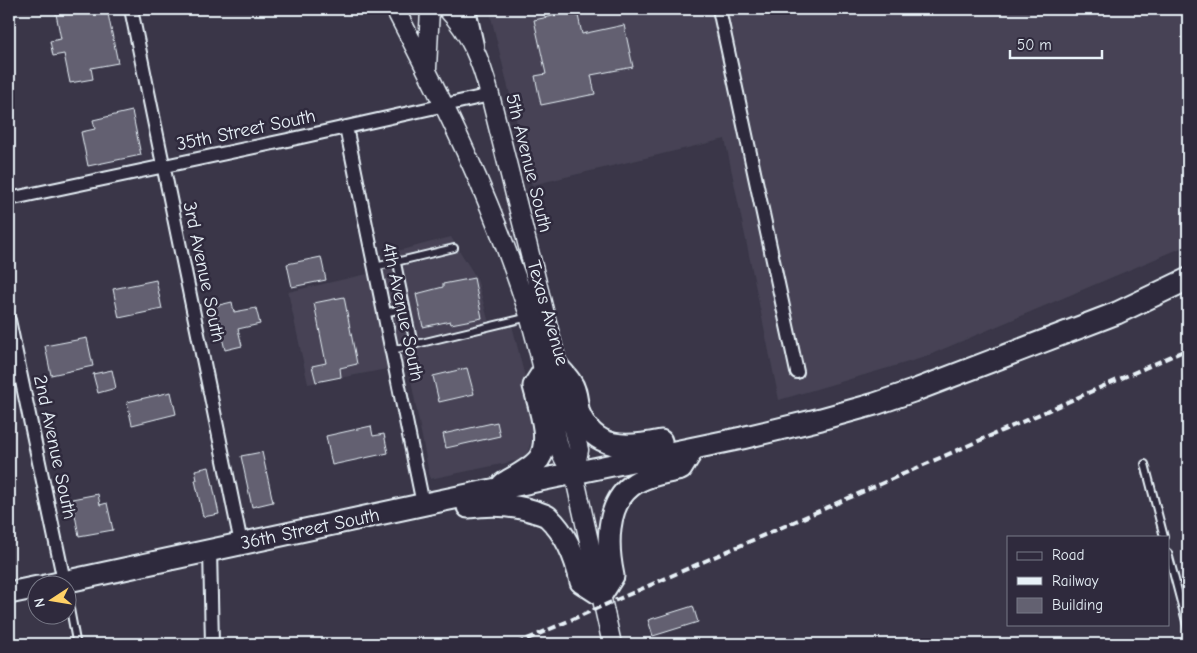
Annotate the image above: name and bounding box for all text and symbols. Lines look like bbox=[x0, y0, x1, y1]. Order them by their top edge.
scale bar bbox=[1010, 28, 1102, 60]
text: 50 m bbox=[1017, 36, 1052, 54]
street label: 5th Avenue South bbox=[501, 91, 557, 235]
street label: 35th Street South bbox=[174, 105, 318, 155]
street label: 3rd Avenue South bbox=[178, 200, 230, 344]
street label: 4th Avenue South bbox=[378, 241, 428, 383]
street label: Texas Avenue bbox=[522, 258, 574, 368]
street label: 2nd Avenue South bbox=[29, 373, 81, 521]
street label: 36th Street South bbox=[238, 504, 382, 554]
legend bbox=[1007, 536, 1170, 626]
text: Road bbox=[1052, 546, 1084, 564]
text: Railway bbox=[1052, 572, 1099, 590]
north arrow bbox=[28, 576, 78, 626]
text: N bbox=[31, 596, 49, 609]
text: Building bbox=[1052, 596, 1103, 614]

